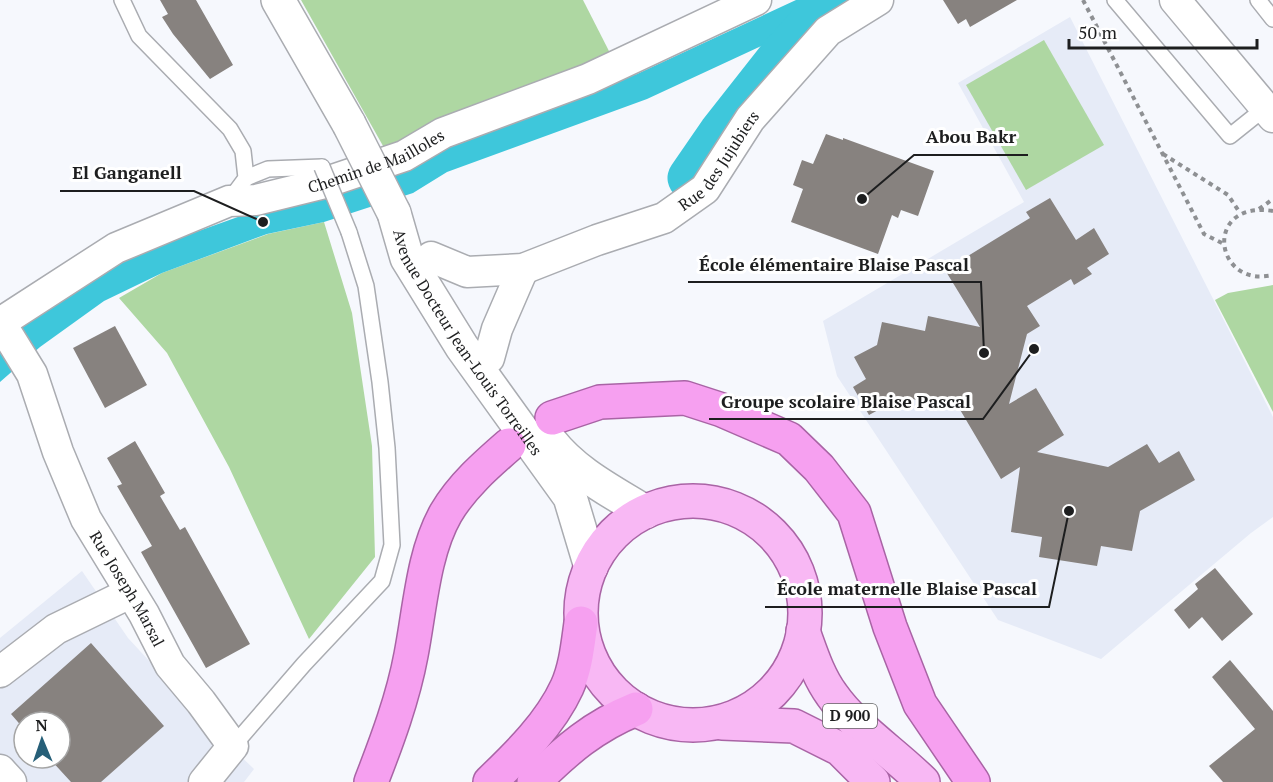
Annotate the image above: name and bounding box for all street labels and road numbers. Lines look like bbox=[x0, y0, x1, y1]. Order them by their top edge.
street label: Rue des Jujubiers bbox=[674, 105, 764, 216]
street label: Chemin de Mailloles bbox=[305, 124, 448, 198]
street label: Avenue Docteur Jean-Louis Torreilles bbox=[388, 227, 548, 460]
street label: Rue Joseph Marsal bbox=[85, 527, 170, 651]
road number: D 900 bbox=[823, 704, 877, 728]

